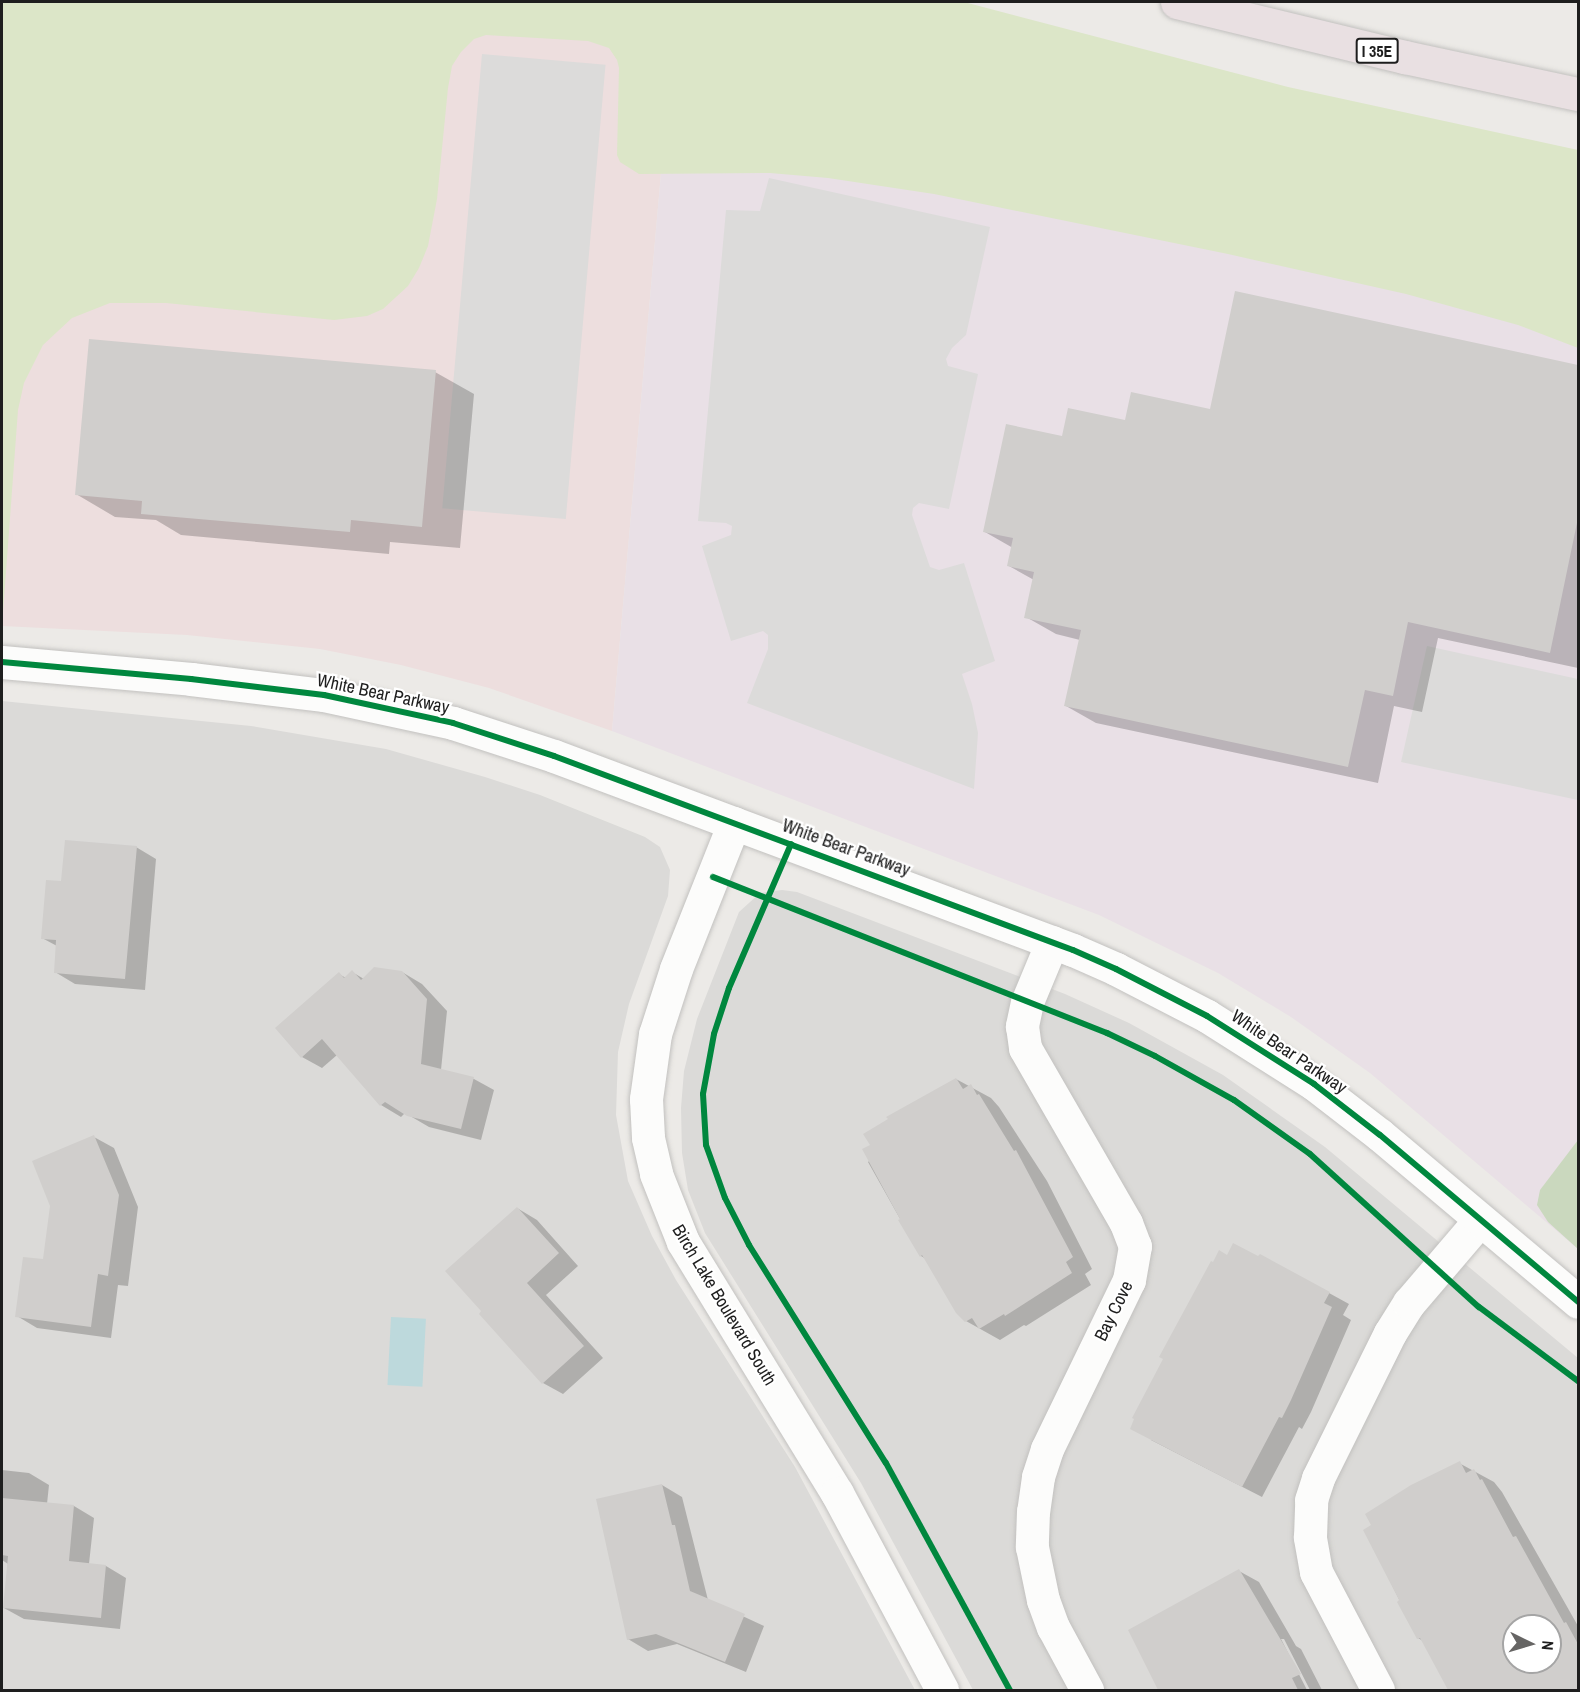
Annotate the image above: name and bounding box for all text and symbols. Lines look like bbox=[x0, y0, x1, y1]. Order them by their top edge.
road number: I 35E bbox=[1354, 38, 1400, 64]
street label: White Bear Parkway bbox=[315, 669, 451, 719]
street label: White Bear Parkway bbox=[779, 815, 913, 881]
street label: White Bear Parkway bbox=[1227, 1005, 1351, 1099]
street label: Birch Lake Boulevard South bbox=[667, 1221, 781, 1389]
street label: Bay Cove bbox=[1090, 1278, 1138, 1344]
north arrow bbox=[1502, 1614, 1562, 1674]
text: N bbox=[1537, 1640, 1559, 1651]

